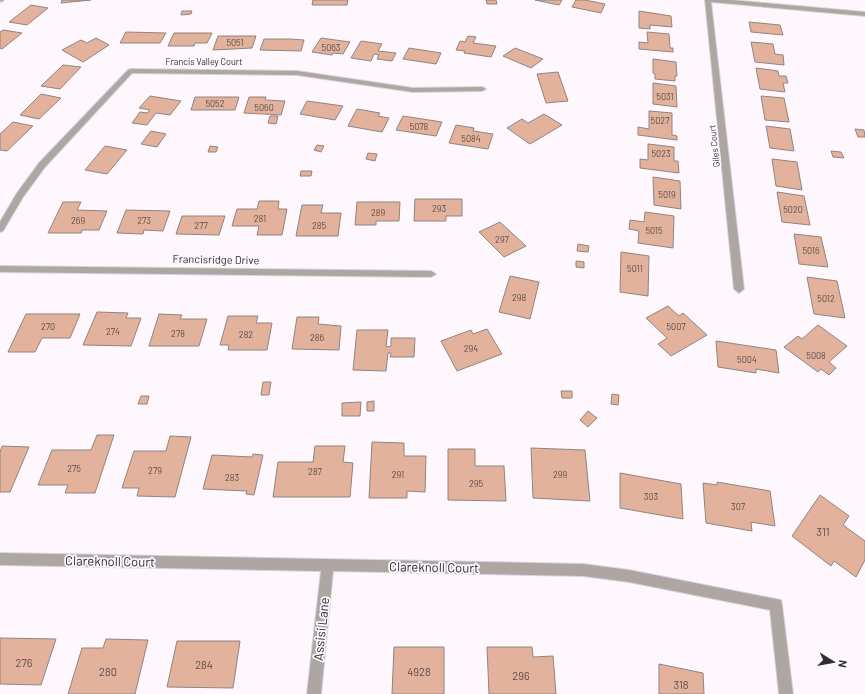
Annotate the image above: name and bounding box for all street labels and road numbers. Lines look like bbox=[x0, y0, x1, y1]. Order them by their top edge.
street label: Francis Valley Court bbox=[166, 56, 242, 67]
street label: Giles Court bbox=[706, 124, 722, 168]
street label: Francisridge Drive bbox=[173, 252, 260, 266]
street label: Clareknoll Court bbox=[65, 552, 155, 570]
street label: Clareknoll Court bbox=[389, 558, 479, 576]
street label: Assisi Lane bbox=[310, 596, 332, 661]

